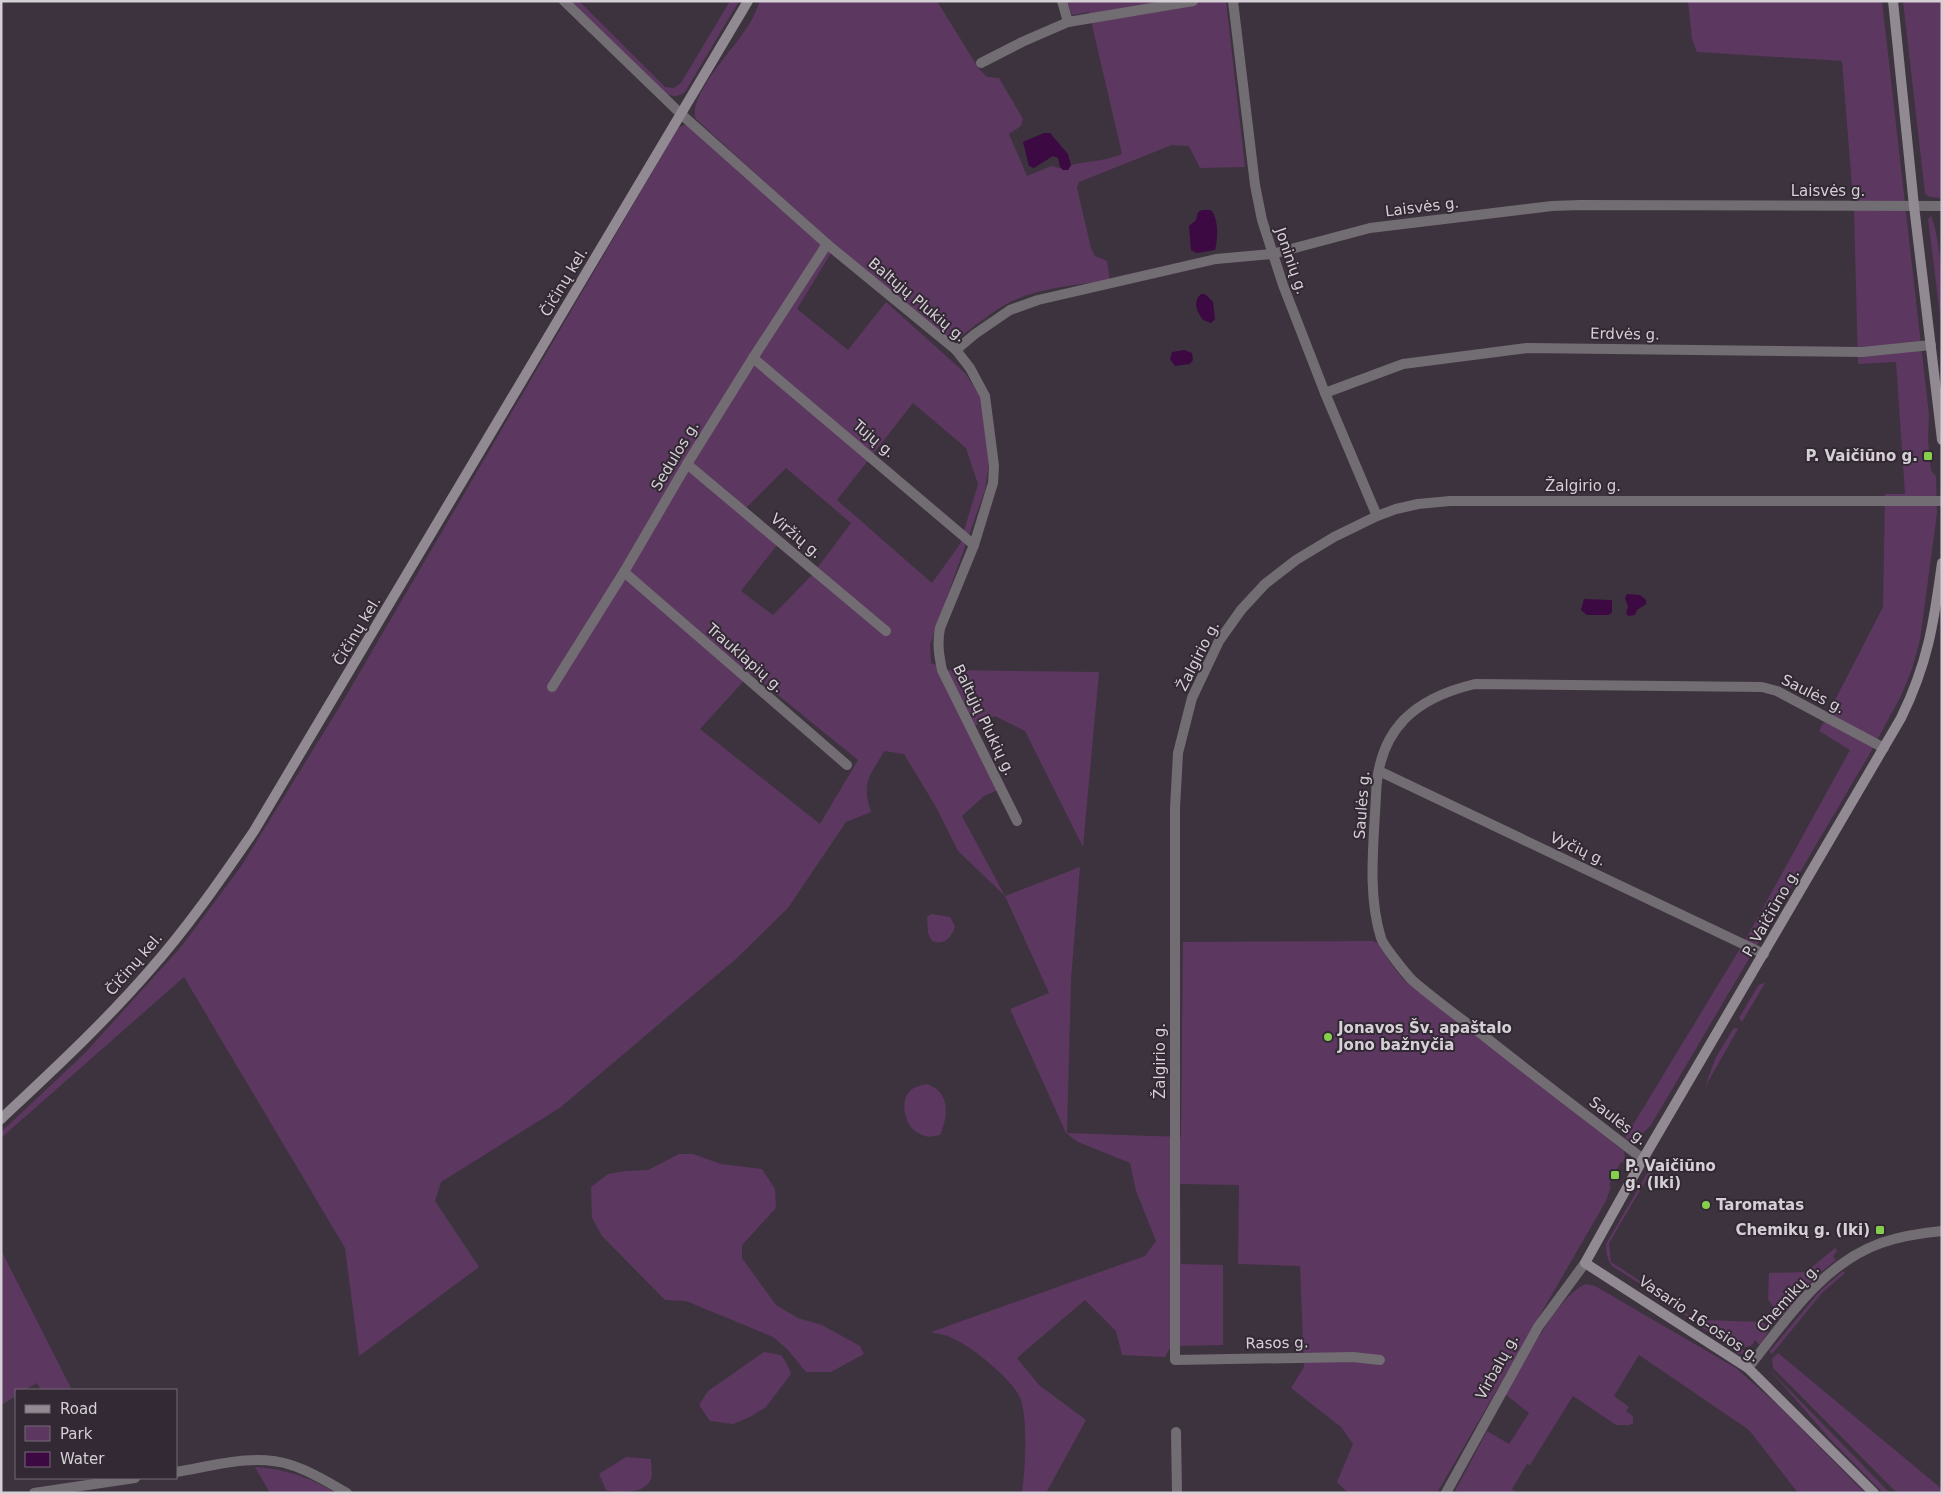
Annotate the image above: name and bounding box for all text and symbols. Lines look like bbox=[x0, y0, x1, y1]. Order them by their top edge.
street label: Laisvės g. bbox=[1791, 182, 1865, 200]
street label: Laisvės g. bbox=[1384, 194, 1460, 220]
street label: Joninių g. bbox=[1271, 224, 1311, 297]
street label: Čičinų kel. bbox=[536, 244, 592, 320]
street label: Baltųjų Plukių g. bbox=[865, 254, 969, 346]
street label: Erdvės g. bbox=[1590, 324, 1660, 344]
street label: Tujų g. bbox=[849, 416, 899, 462]
street label: Sedulos g. bbox=[647, 418, 703, 494]
place label: P. Vaičiūno g. bbox=[1805, 447, 1918, 465]
marker: P. Vaičiūno g. bbox=[1922, 450, 1934, 462]
street label: Žalgirio g. bbox=[1545, 476, 1621, 495]
street label: Viržių g. bbox=[767, 510, 825, 562]
street label: Čičinų kel. bbox=[329, 593, 385, 669]
street label: Žalgirio g. bbox=[1172, 618, 1223, 694]
street label: Trauklapių g. bbox=[702, 619, 787, 696]
street label: Baltųjų Plukių g. bbox=[949, 661, 1019, 779]
street label: Saulės g. bbox=[1778, 670, 1848, 718]
street label: Saulės g. bbox=[1351, 770, 1373, 840]
street label: Vyčių g. bbox=[1547, 828, 1609, 870]
street label: P. Vaičiūno g. bbox=[1739, 866, 1803, 960]
street label: Čičinų kel. bbox=[101, 928, 166, 999]
place label: Jonavos Šv. apaštalo Jono bažnyčia bbox=[1337, 1018, 1512, 1054]
street label: Žalgirio g. bbox=[1150, 1023, 1169, 1099]
marker: Jonavos Šv. apaštalo Jono bažnyčia bbox=[1322, 1031, 1334, 1043]
street label: Saulės g. bbox=[1585, 1093, 1651, 1149]
place label: P. Vaičiūno g. (Iki) bbox=[1625, 1157, 1716, 1192]
marker: P. Vaičiūno g. (Iki) bbox=[1609, 1169, 1621, 1181]
place label: Taromatas bbox=[1716, 1196, 1804, 1214]
marker: Taromatas bbox=[1700, 1199, 1712, 1211]
place label: Chemikų g. (Iki) bbox=[1735, 1221, 1870, 1239]
marker: Chemikų g. (Iki) bbox=[1874, 1224, 1886, 1236]
street label: Chemikų g. bbox=[1753, 1260, 1823, 1336]
street label: Vasario 16-osios g. bbox=[1635, 1272, 1763, 1366]
street label: Virbalų g. bbox=[1472, 1331, 1522, 1403]
street label: Rasos g. bbox=[1245, 1333, 1309, 1353]
legend bbox=[15, 1389, 178, 1479]
text: Road bbox=[60, 1400, 98, 1418]
text: Park bbox=[60, 1425, 93, 1443]
text: Water bbox=[60, 1450, 105, 1468]

